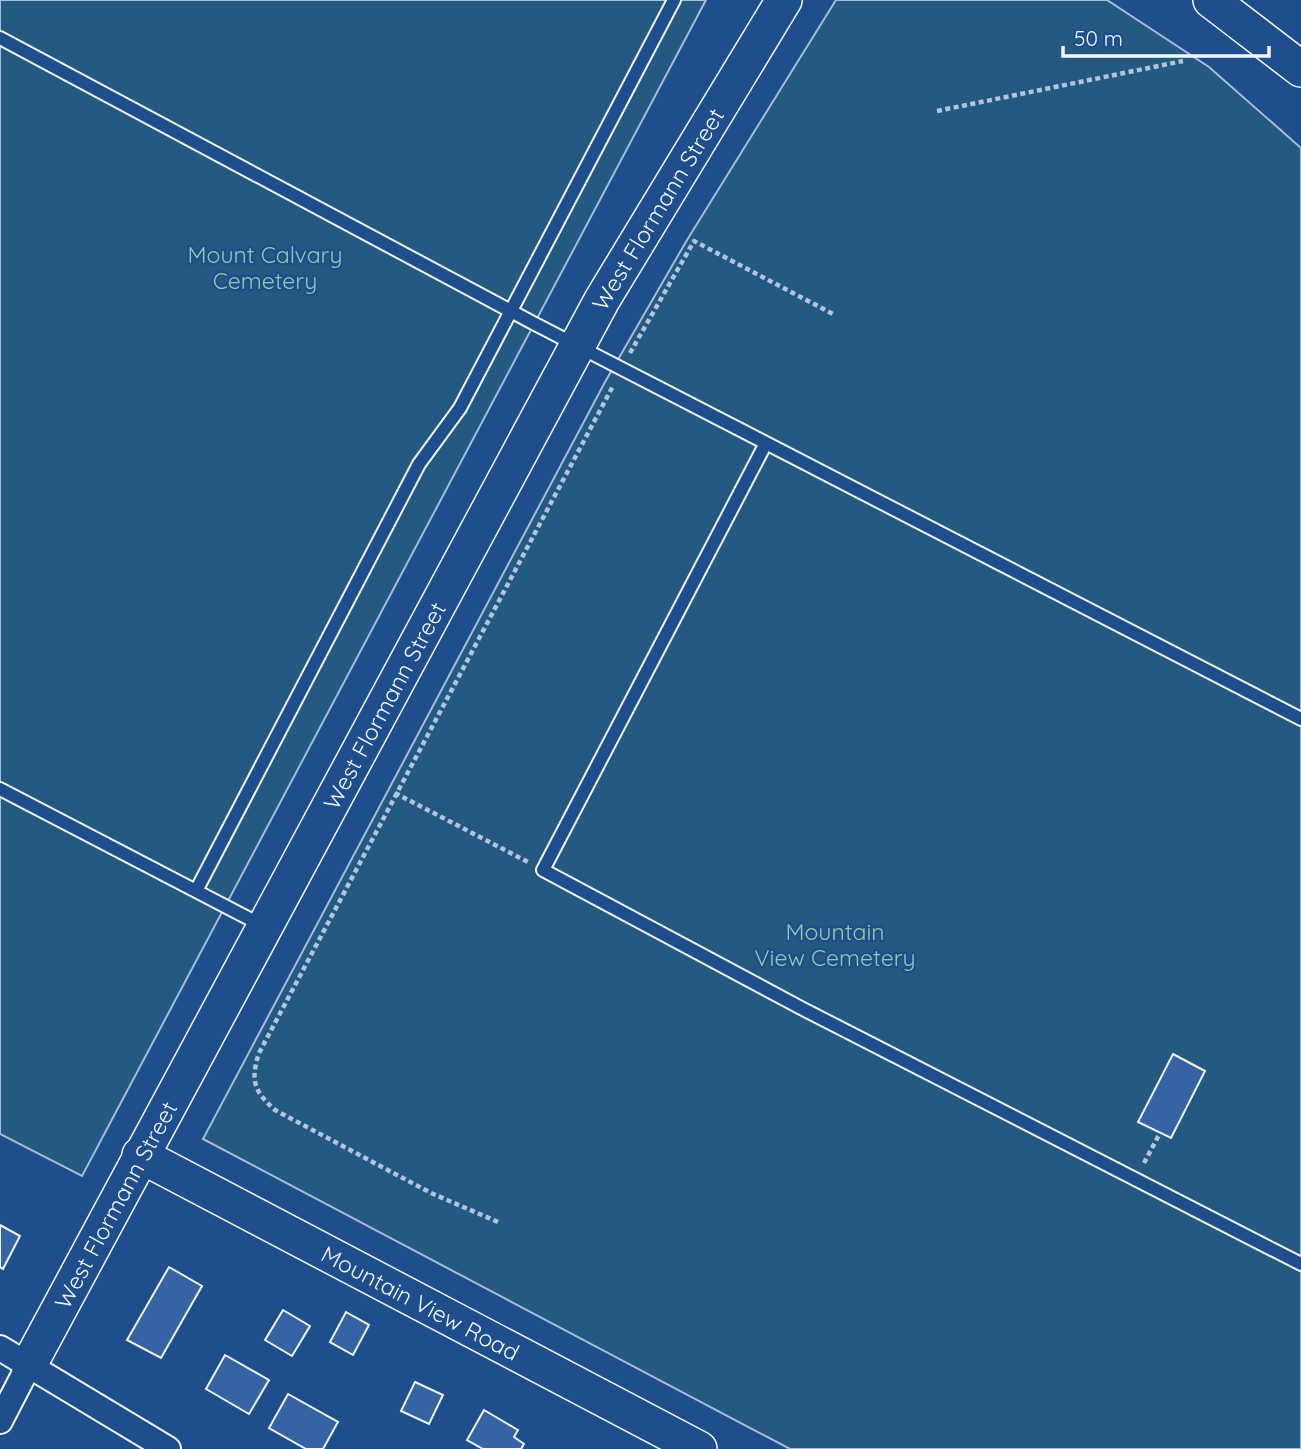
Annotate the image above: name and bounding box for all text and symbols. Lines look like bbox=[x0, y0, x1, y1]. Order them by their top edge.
scale bar bbox=[1063, 14, 1270, 58]
text: 50 m bbox=[1074, 25, 1123, 51]
street label: West Flormann Street bbox=[585, 102, 730, 315]
park label: Mount Calvary Cemetery bbox=[187, 240, 343, 295]
street label: West Flormann Street bbox=[316, 597, 452, 814]
park label: Mountain View Cemetery bbox=[754, 917, 916, 972]
street label: West Flormann Street bbox=[48, 1096, 183, 1313]
street label: Mountain View Road bbox=[317, 1239, 524, 1366]

